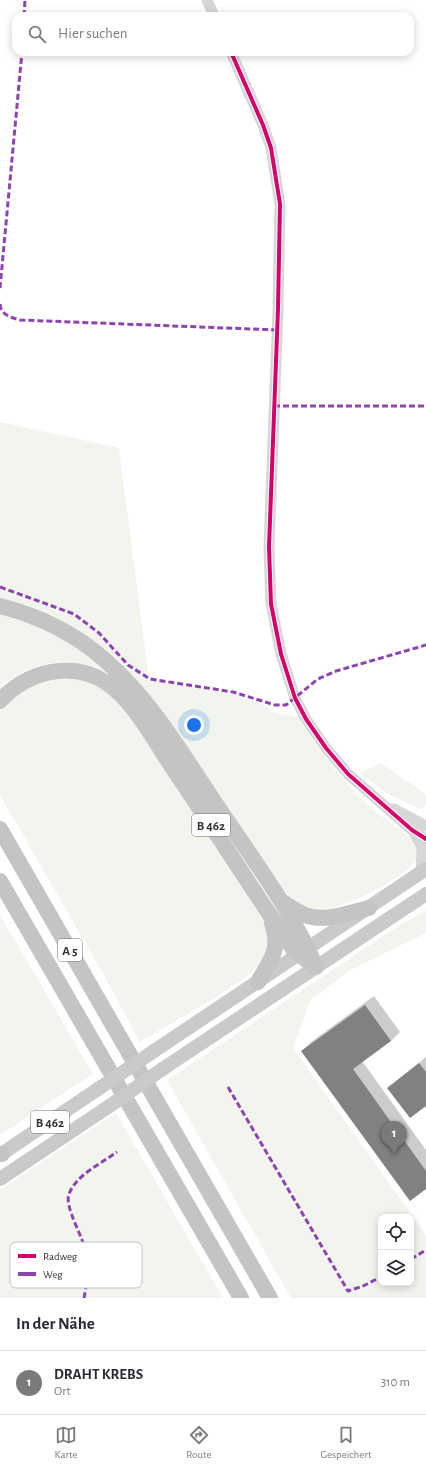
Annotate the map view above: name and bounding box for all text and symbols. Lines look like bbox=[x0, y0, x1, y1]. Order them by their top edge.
search box bbox=[12, 12, 414, 56]
icon: search bbox=[26, 23, 48, 45]
text: Hier suchen bbox=[58, 26, 128, 41]
your location bbox=[184, 715, 204, 735]
road number: B 462 bbox=[192, 814, 230, 836]
road number: A 5 bbox=[58, 939, 82, 961]
road number: B 462 bbox=[31, 1111, 69, 1133]
pin: 1 bbox=[381, 1121, 407, 1154]
map controls bbox=[378, 1214, 414, 1286]
button: locate bbox=[378, 1214, 414, 1250]
legend bbox=[10, 1242, 142, 1288]
button: layers bbox=[378, 1250, 414, 1286]
text: Radweg bbox=[43, 1251, 78, 1262]
text: Weg bbox=[43, 1269, 63, 1280]
text: In der Nähe bbox=[16, 1315, 95, 1332]
text: DRAHT KREBS bbox=[54, 1367, 143, 1382]
text: 1 bbox=[27, 1376, 31, 1389]
text: 310 m bbox=[381, 1376, 410, 1389]
text: Ort bbox=[54, 1385, 71, 1398]
tab: Karte bbox=[55, 1424, 77, 1461]
tab: Route bbox=[186, 1424, 212, 1461]
tab: Gespeichert bbox=[321, 1424, 371, 1461]

